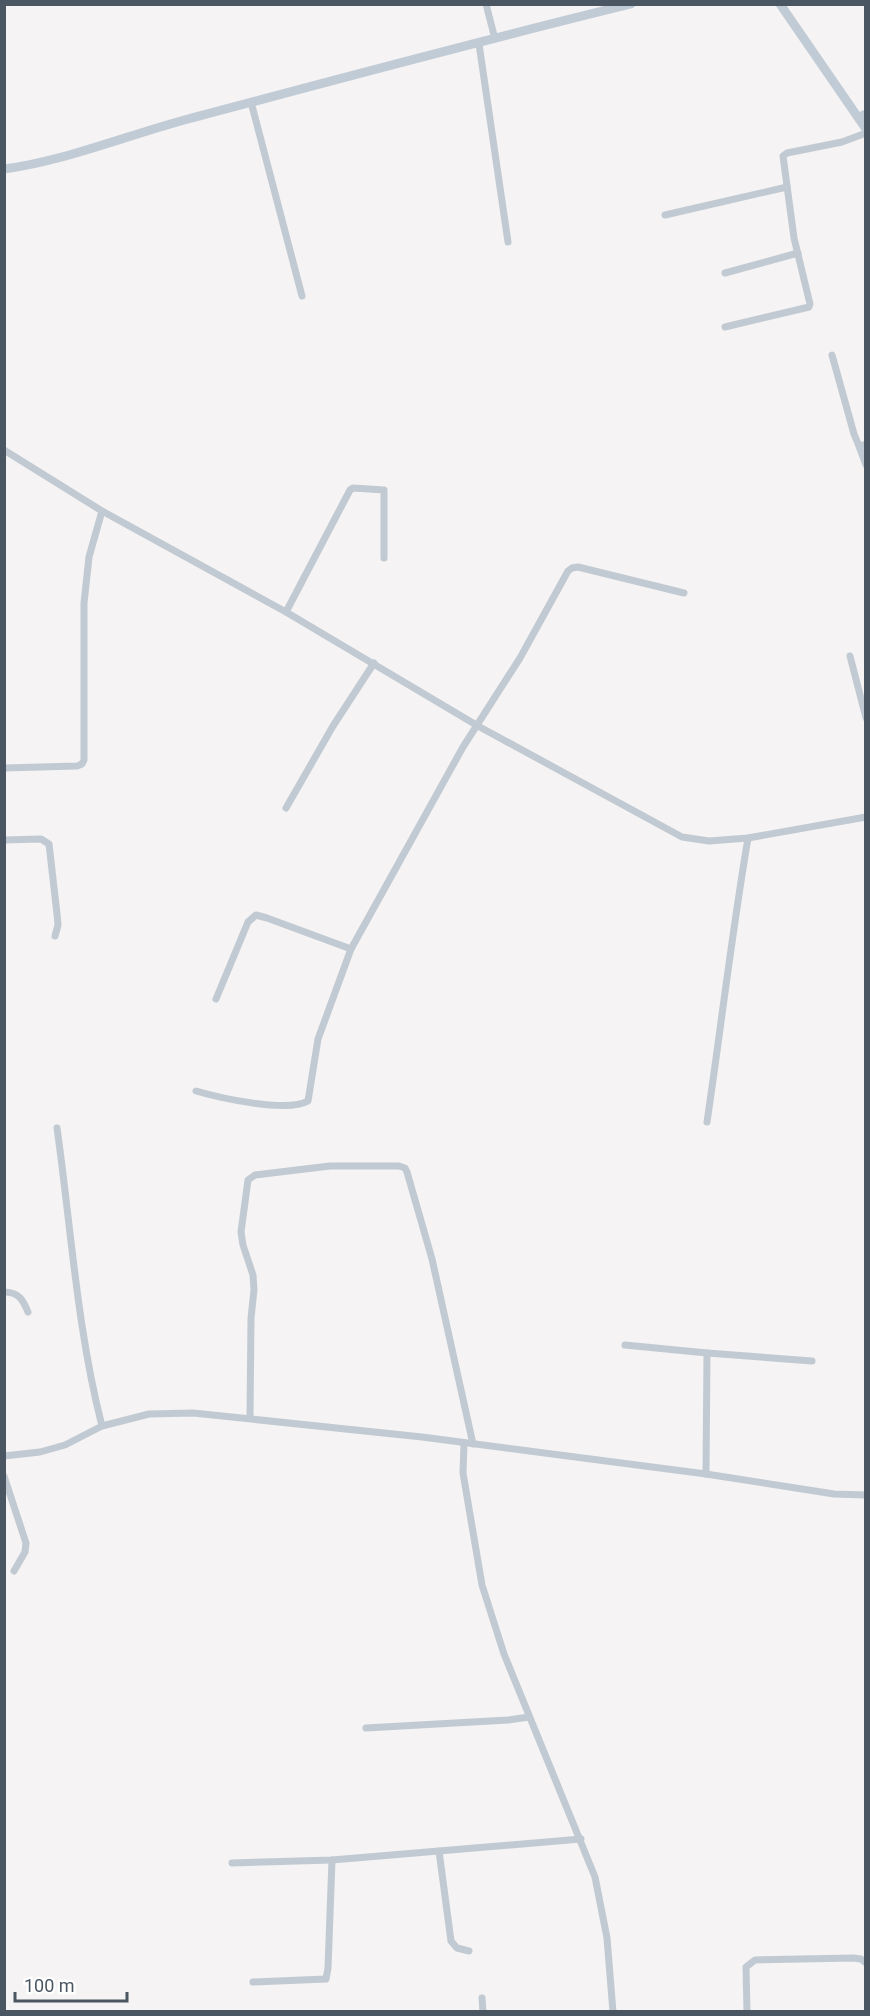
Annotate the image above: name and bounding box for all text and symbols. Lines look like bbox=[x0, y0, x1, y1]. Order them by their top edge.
scale bar bbox=[15, 1965, 128, 2003]
text: 100 m bbox=[24, 1975, 75, 1996]

